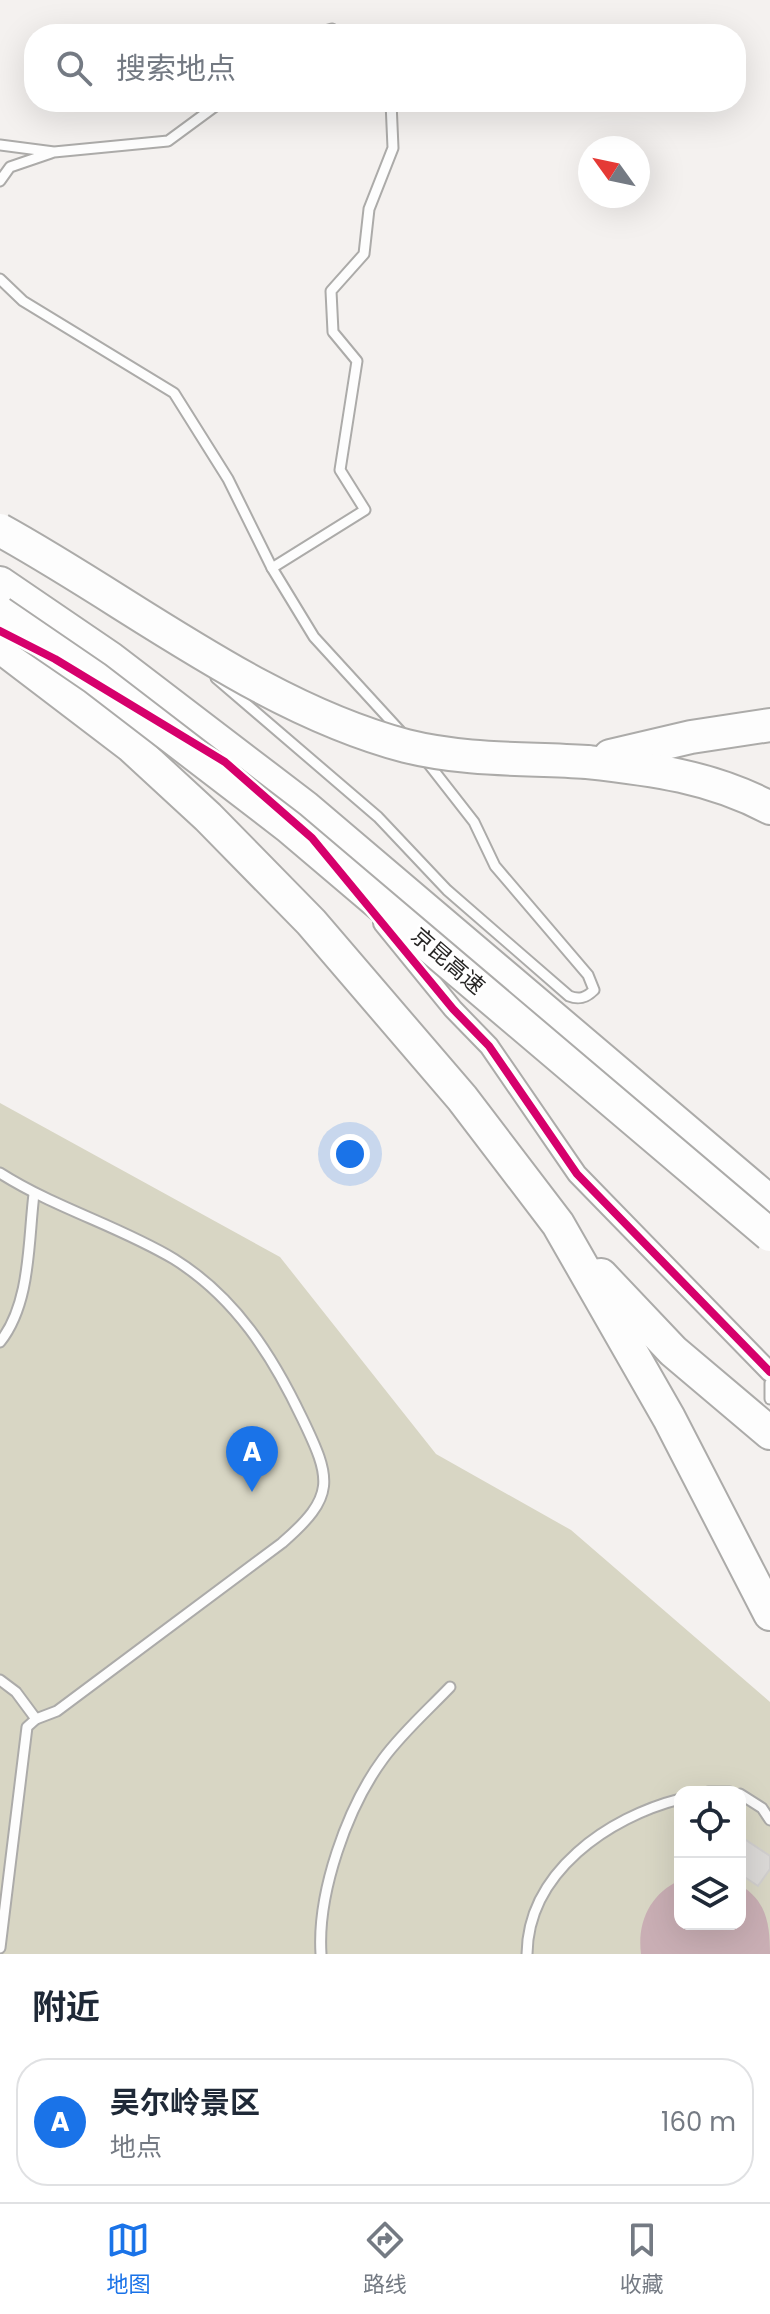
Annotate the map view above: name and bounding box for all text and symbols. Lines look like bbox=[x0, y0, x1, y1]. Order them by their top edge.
search box bbox=[24, 24, 746, 112]
icon: search bbox=[52, 46, 96, 90]
text: 搜索地点 bbox=[116, 47, 236, 90]
north arrow bbox=[578, 136, 650, 208]
street label: 京昆高速 bbox=[405, 920, 491, 1002]
your location bbox=[330, 1134, 370, 1174]
pin: A bbox=[226, 1426, 278, 1492]
map controls bbox=[674, 1786, 746, 1930]
button: locate bbox=[674, 1786, 746, 1858]
button: layers bbox=[674, 1858, 746, 1930]
text: 附近 bbox=[32, 1983, 100, 2031]
text: 吴尔岭景区 bbox=[110, 2081, 260, 2124]
text: A bbox=[50, 2104, 70, 2140]
text: 160 m bbox=[661, 2104, 736, 2140]
text: 地点 bbox=[110, 2129, 162, 2165]
tab: 地图 bbox=[106, 2218, 150, 2301]
tab: 路线 bbox=[363, 2218, 407, 2301]
tab: 收藏 bbox=[620, 2218, 664, 2301]

